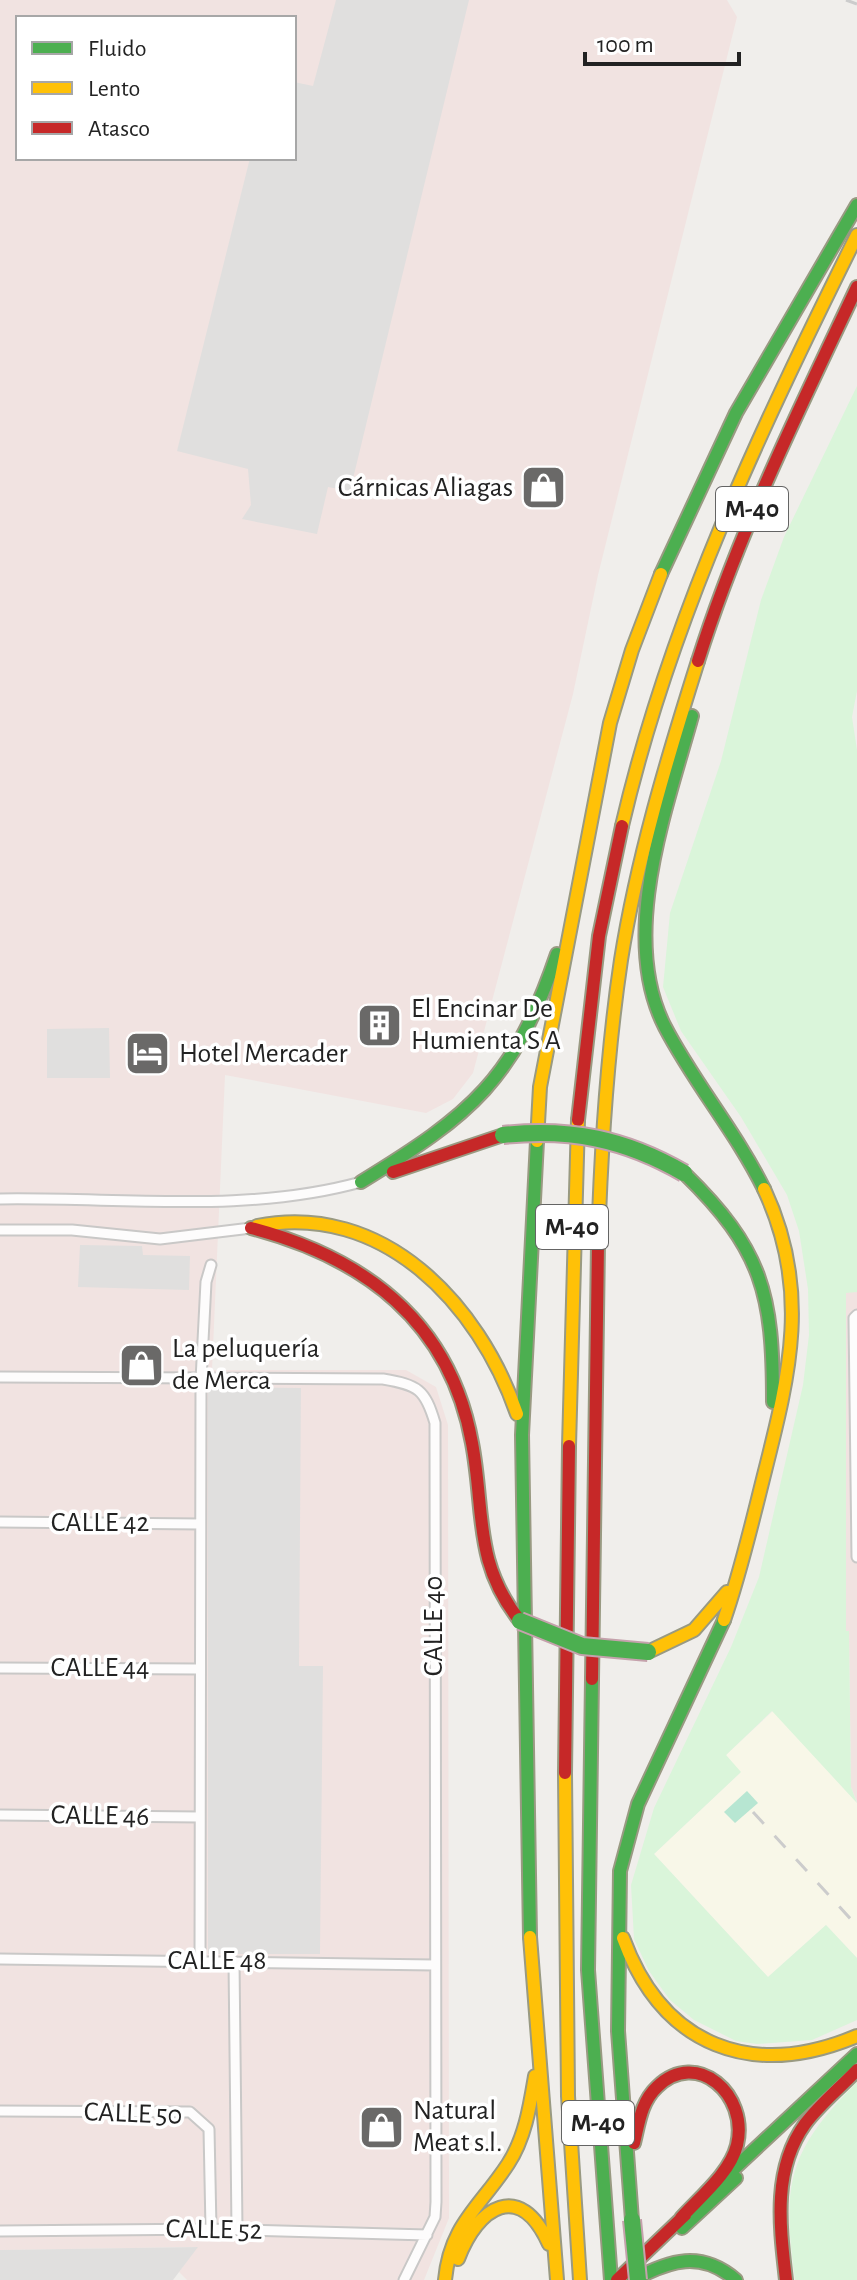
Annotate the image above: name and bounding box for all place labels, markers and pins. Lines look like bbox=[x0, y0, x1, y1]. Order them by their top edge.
shop icon: Cárnicas Aliagas bbox=[520, 464, 568, 512]
place label: Cárnicas Aliagas bbox=[338, 474, 513, 502]
place label: El Encinar De Humienta S A bbox=[411, 995, 561, 1055]
building icon: El Encinar De Humienta S A bbox=[356, 1001, 404, 1049]
hotel icon: Hotel Mercader bbox=[124, 1030, 172, 1078]
place label: Hotel Mercader bbox=[179, 1040, 348, 1068]
place label: La peluquería de Merca bbox=[172, 1335, 320, 1395]
shop icon: La peluquería de Merca bbox=[117, 1341, 165, 1389]
place label: Natural Meat s.l. bbox=[413, 2097, 502, 2157]
shop icon: Natural Meat s.l. bbox=[358, 2103, 406, 2151]

